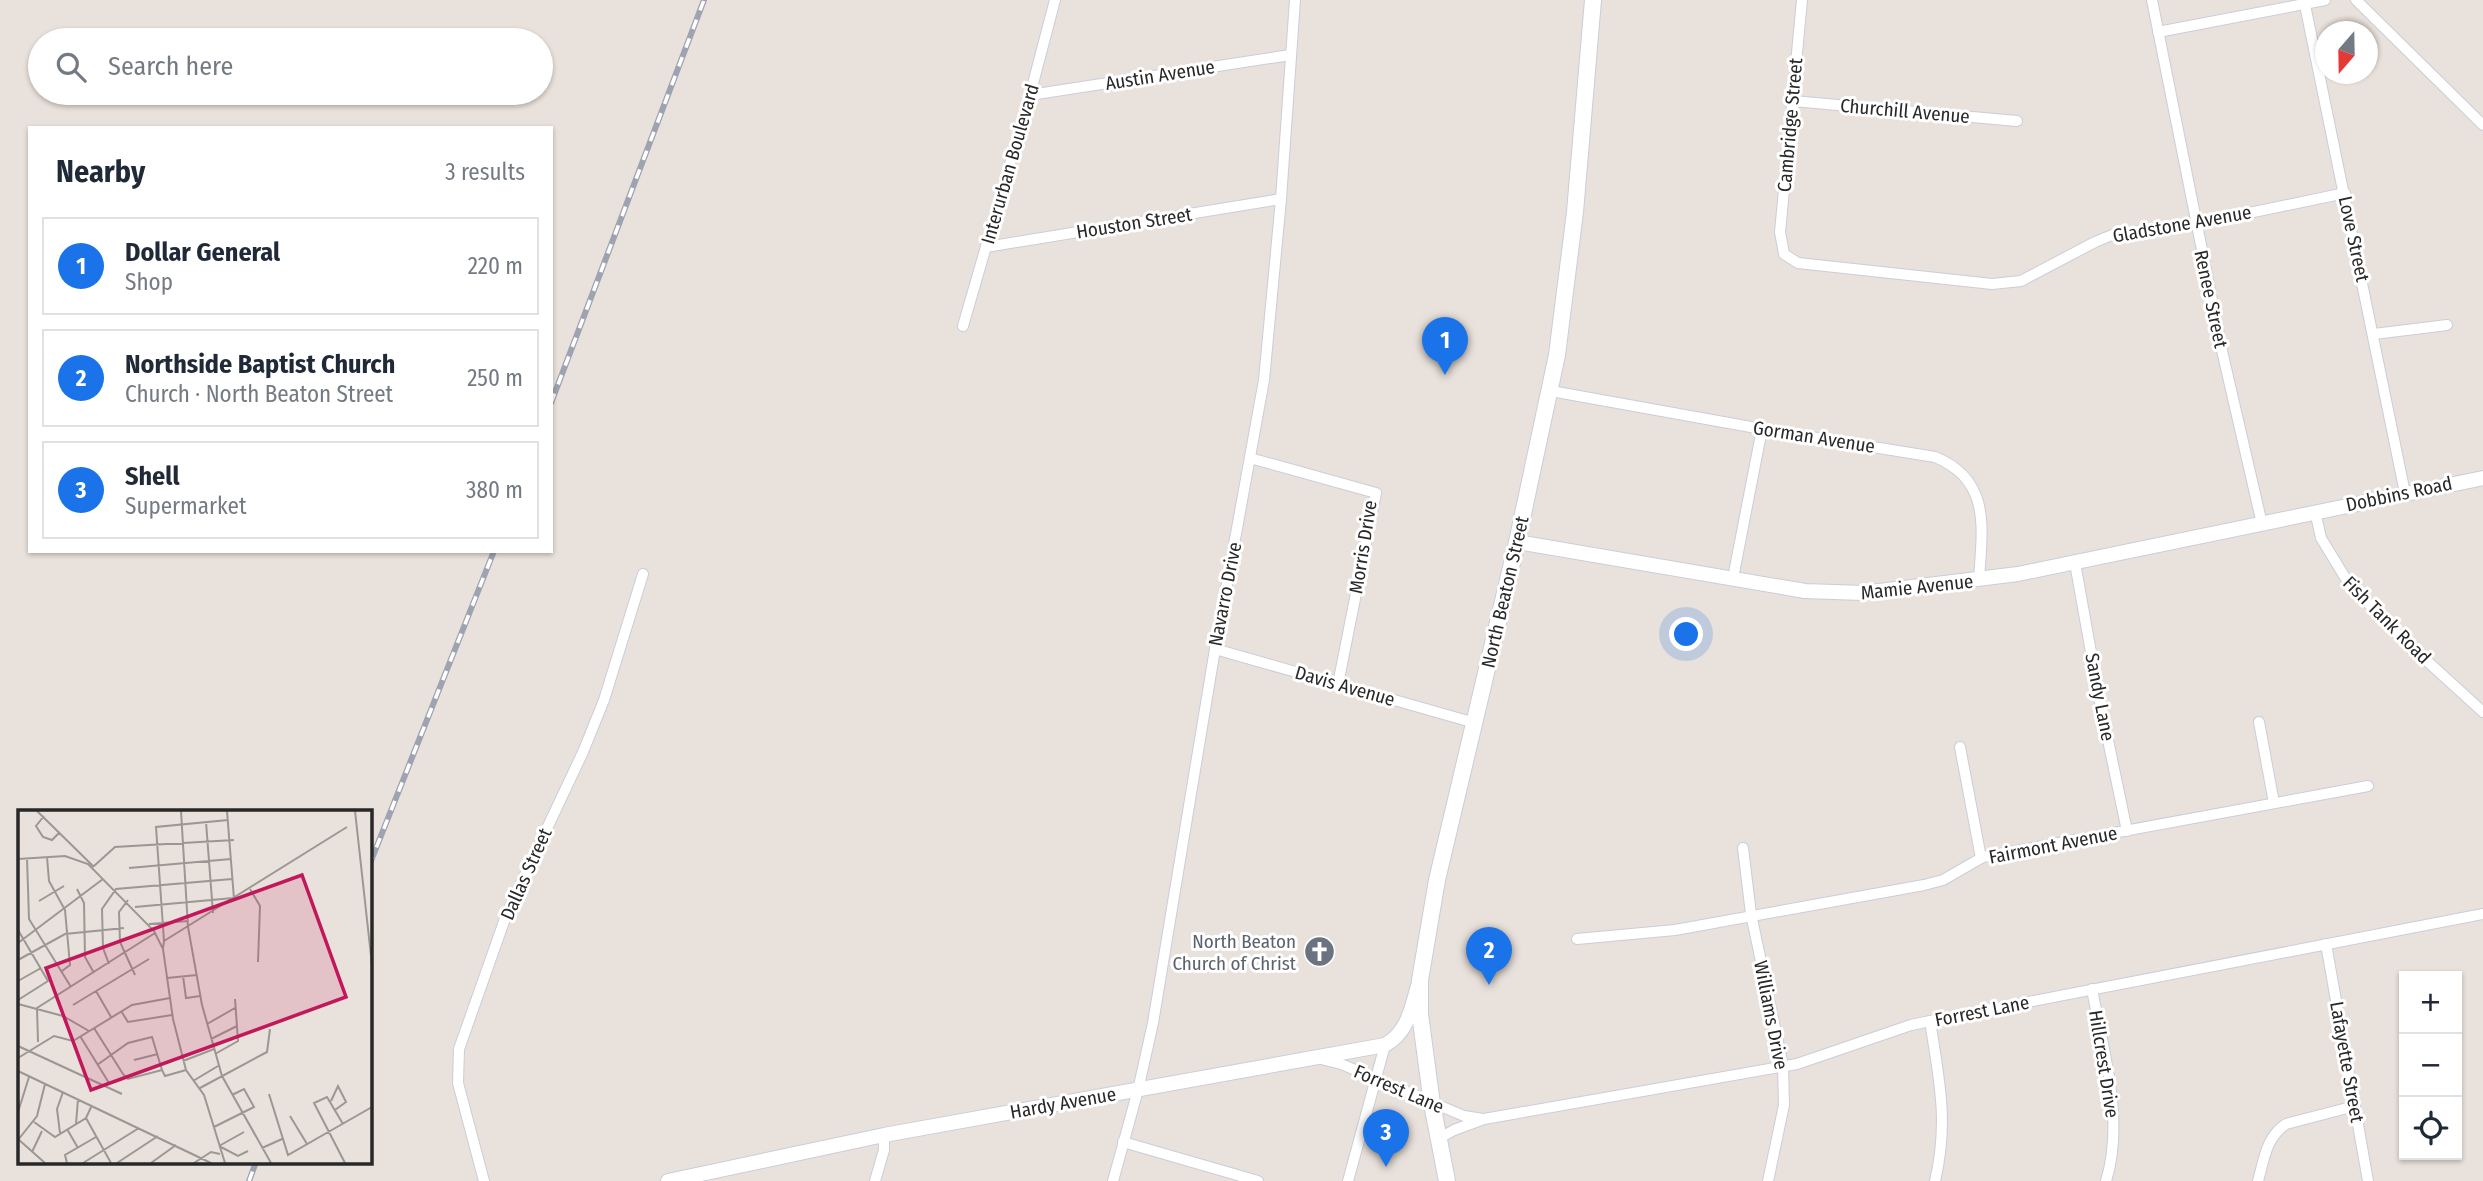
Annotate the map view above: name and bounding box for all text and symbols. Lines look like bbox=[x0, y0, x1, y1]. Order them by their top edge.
north arrow bbox=[2315, 21, 2378, 84]
search box bbox=[28, 28, 553, 105]
icon: search bbox=[52, 48, 90, 86]
text: Search here bbox=[108, 51, 233, 82]
street label: Austin Avenue bbox=[1104, 55, 1216, 95]
street label: Cambridge Street bbox=[1773, 56, 1807, 193]
street label: Interurban Boulevard bbox=[976, 81, 1044, 247]
street label: Churchill Avenue bbox=[1839, 94, 1971, 128]
text: Nearby bbox=[56, 154, 145, 190]
text: 3 results bbox=[445, 158, 525, 186]
street label: Love Street bbox=[2334, 194, 2374, 285]
street label: Gladstone Avenue bbox=[2111, 200, 2253, 248]
street label: Houston Street bbox=[1075, 202, 1194, 243]
text: Dollar General bbox=[125, 237, 280, 268]
street label: Renee Street bbox=[2189, 248, 2233, 351]
text: 1 bbox=[76, 252, 86, 280]
text: 220 m bbox=[468, 252, 523, 280]
text: Shop bbox=[125, 268, 173, 296]
pin: 1 bbox=[1422, 317, 1468, 375]
text: Northside Baptist Church bbox=[125, 349, 395, 380]
text: 2 bbox=[76, 364, 86, 392]
text: 250 m bbox=[467, 364, 523, 392]
text: Church · North Beaton Street bbox=[125, 380, 393, 408]
street label: Gorman Avenue bbox=[1751, 416, 1877, 458]
text: Shell bbox=[125, 461, 180, 492]
street label: Dobbins Road bbox=[2344, 472, 2454, 516]
text: 3 bbox=[76, 476, 86, 504]
text: 380 m bbox=[466, 476, 523, 504]
text: Supermarket bbox=[125, 492, 246, 520]
street label: Morris Drive bbox=[1344, 499, 1382, 595]
street label: North Beaton Street bbox=[1476, 513, 1534, 670]
street label: Navarro Drive bbox=[1204, 540, 1246, 648]
street label: Mamie Avenue bbox=[1860, 570, 1974, 604]
street label: Fish Tank Road bbox=[2338, 571, 2436, 669]
your location bbox=[1669, 617, 1703, 651]
street label: Sandy Lane bbox=[2080, 651, 2120, 743]
street label: Davis Avenue bbox=[1292, 661, 1398, 711]
inset map bbox=[18, 810, 371, 1164]
street label: Fairmont Avenue bbox=[1987, 821, 2119, 869]
street label: Dallas Street bbox=[495, 824, 557, 924]
pin: 2 bbox=[1466, 927, 1512, 985]
place label: North Beaton Church of Christ bbox=[1172, 930, 1297, 975]
church icon: North Beaton Church of Christ bbox=[1302, 935, 1336, 969]
street label: Williams Drive bbox=[1749, 959, 1793, 1071]
map controls bbox=[2399, 971, 2462, 1160]
button: + bbox=[2399, 971, 2462, 1034]
street label: Forrest Lane bbox=[1933, 991, 2031, 1031]
street label: Lafayette Street bbox=[2325, 1000, 2369, 1125]
street label: Hillcrest Drive bbox=[2084, 1008, 2124, 1120]
button: − bbox=[2399, 1034, 2462, 1097]
street label: Forrest Lane bbox=[1351, 1060, 1447, 1118]
street label: Hardy Avenue bbox=[1008, 1082, 1118, 1124]
button: locate bbox=[2399, 1097, 2462, 1160]
pin: 3 bbox=[1363, 1109, 1409, 1167]

